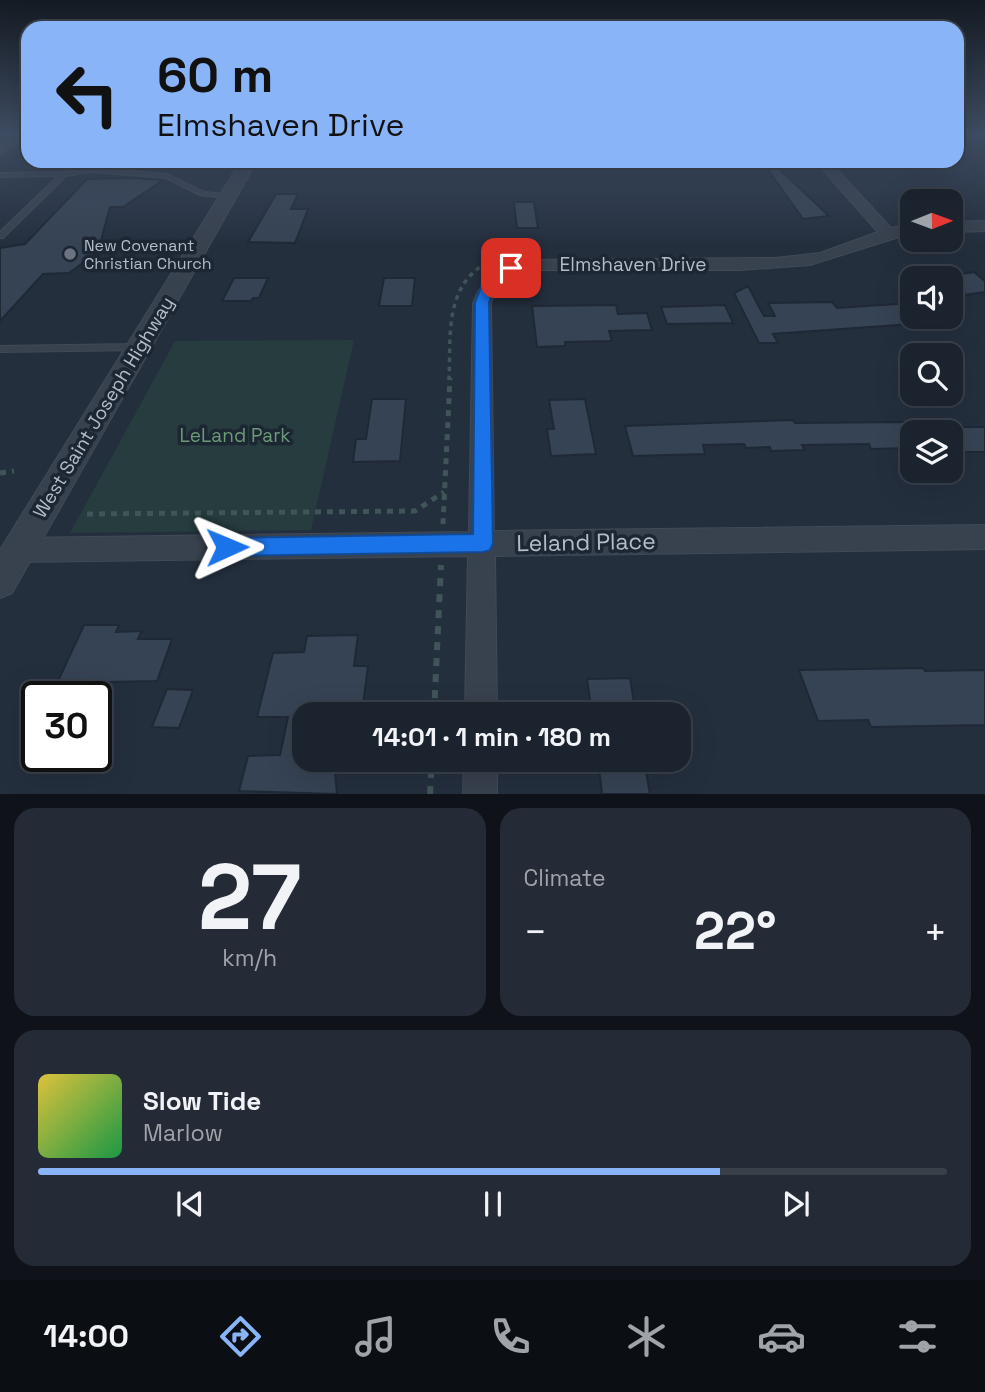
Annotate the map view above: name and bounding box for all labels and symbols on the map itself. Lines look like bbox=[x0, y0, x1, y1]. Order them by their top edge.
north arrow bbox=[900, 189, 962, 252]
place label: New Covenant Christian Church bbox=[84, 235, 212, 274]
pin bbox=[481, 238, 541, 298]
marker: New Covenant Christian Church bbox=[62, 246, 78, 262]
street label: Elmshaven Drive bbox=[560, 252, 706, 277]
street label: West Saint Joseph Highway bbox=[27, 292, 180, 523]
park label: LeLand Park bbox=[179, 423, 291, 448]
position arrow bbox=[190, 510, 264, 584]
street label: Leland Place bbox=[516, 526, 656, 558]
speed limit sign: 30 bbox=[21, 681, 112, 772]

